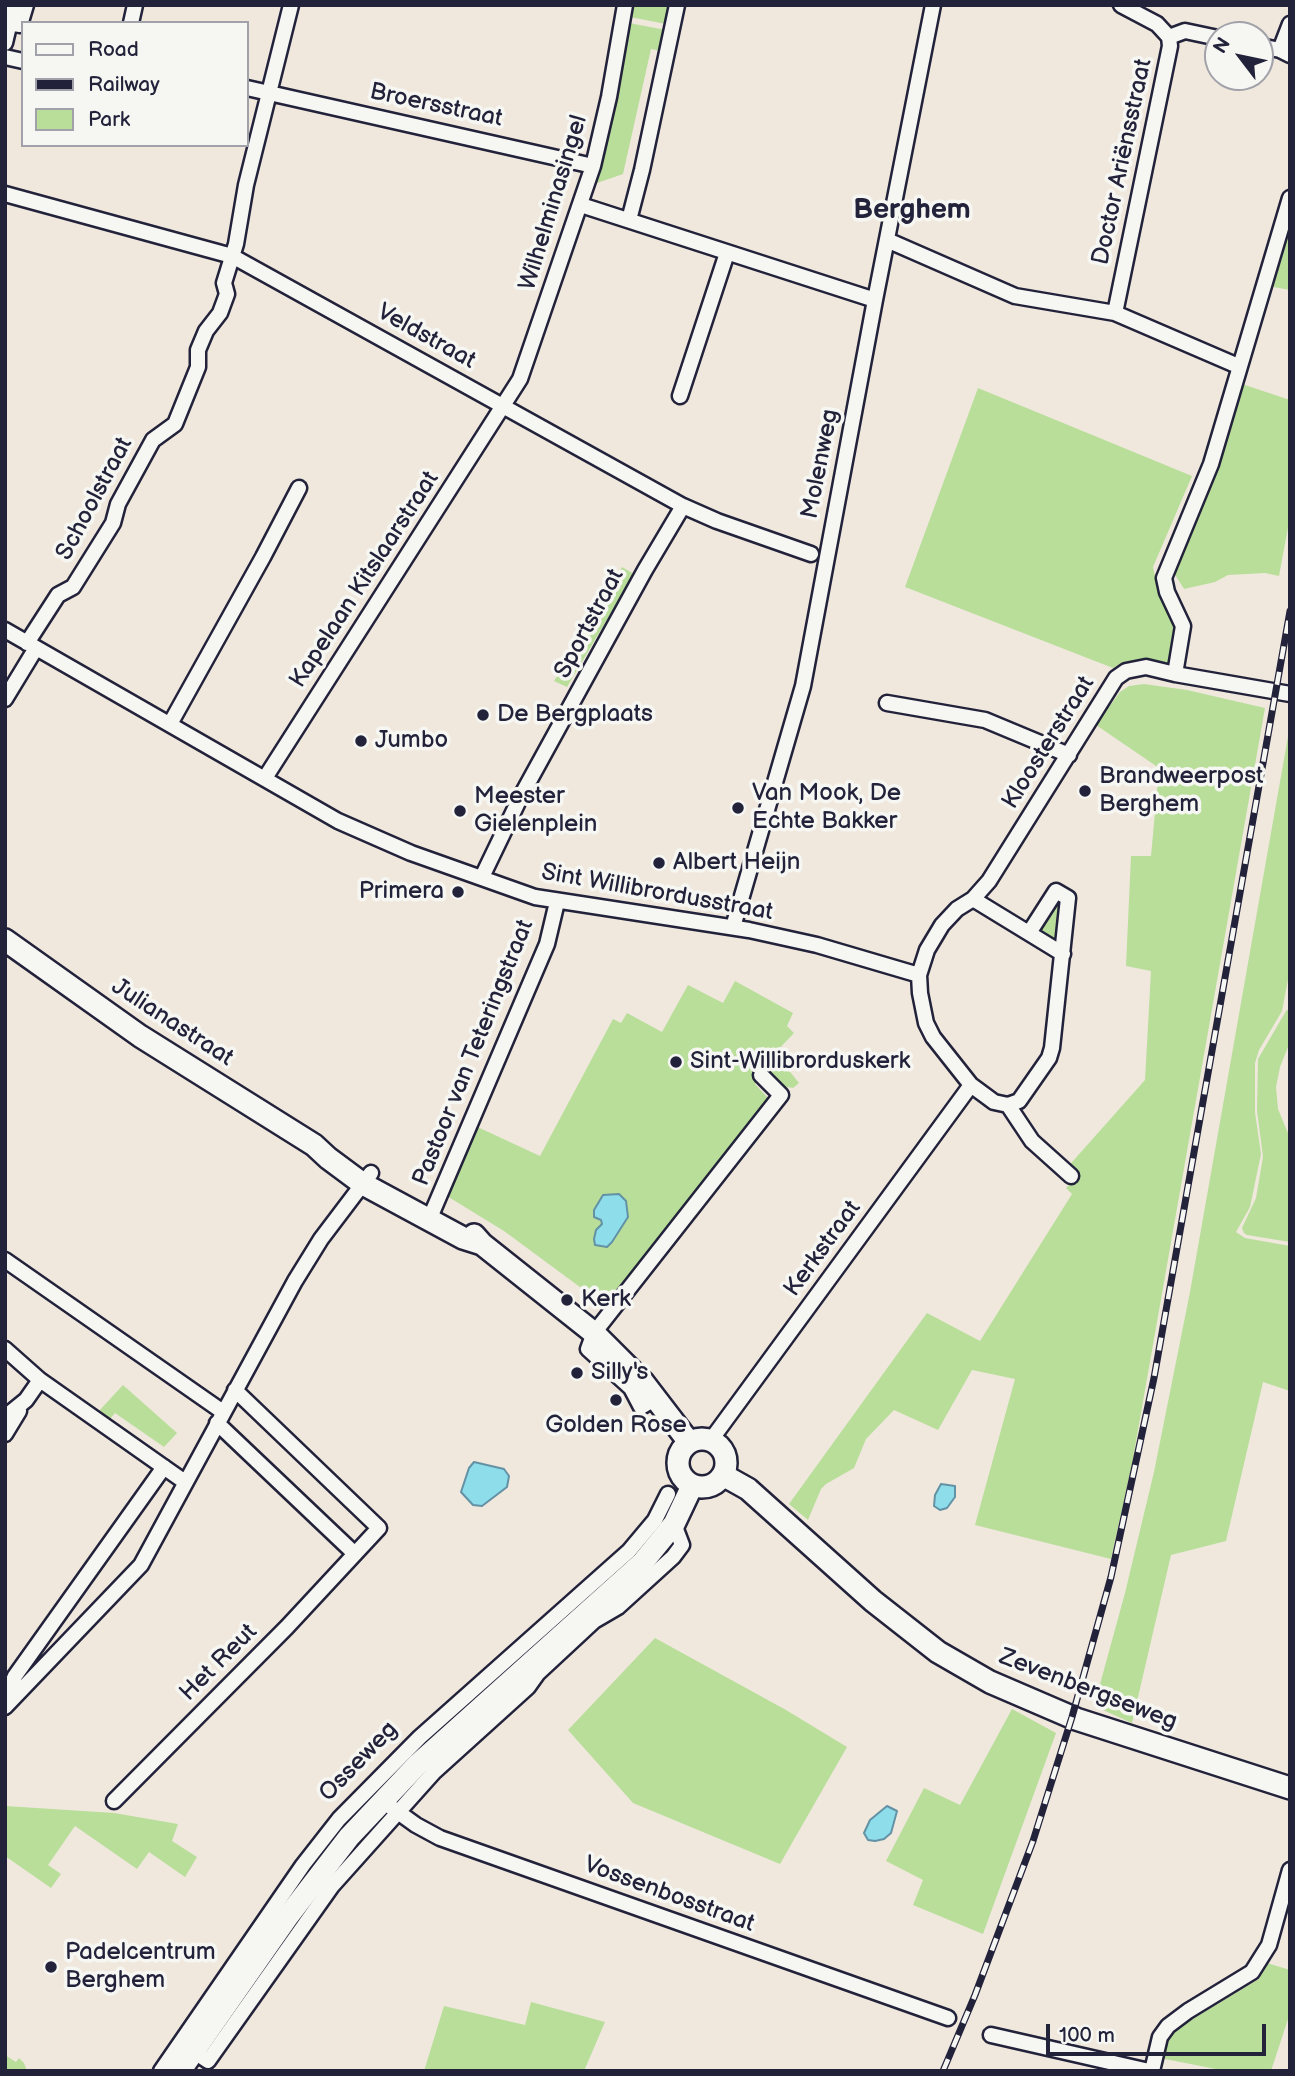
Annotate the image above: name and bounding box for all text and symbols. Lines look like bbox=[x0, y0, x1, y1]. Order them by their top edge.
legend bbox=[21, 21, 248, 147]
north arrow bbox=[1204, 21, 1274, 91]
text: N bbox=[1209, 34, 1236, 58]
text: Road bbox=[88, 37, 139, 62]
street label: Doctor Ariënsstraat bbox=[1087, 56, 1159, 268]
text: Railway bbox=[88, 72, 160, 97]
street label: Broersstraat bbox=[367, 78, 505, 134]
text: Park bbox=[88, 107, 130, 132]
street label: Wilhelminasingel bbox=[514, 112, 594, 294]
district label: Berghem bbox=[853, 194, 971, 228]
street label: Veldstraat bbox=[372, 298, 480, 376]
street label: Molenweg bbox=[796, 407, 846, 521]
street label: Schoolstraat bbox=[51, 433, 139, 565]
street label: Kapelaan Kitslaarstraat bbox=[284, 466, 446, 694]
street label: Sportstraat bbox=[549, 564, 631, 684]
street label: Kloosterstraat bbox=[997, 671, 1101, 815]
place label: De Bergplaats bbox=[497, 701, 653, 729]
marker: De Bergplaats bbox=[475, 707, 491, 723]
place label: Jumbo bbox=[375, 727, 448, 755]
marker: Jumbo bbox=[353, 733, 369, 749]
place label: Brandweerpost Berghem bbox=[1099, 763, 1263, 819]
place label: Van Mook, De Echte Bakker bbox=[752, 780, 901, 836]
place label: Meester Gielenplein bbox=[474, 783, 597, 839]
marker: Brandweerpost Berghem bbox=[1077, 783, 1093, 799]
marker: Van Mook, De Echte Bakker bbox=[730, 800, 746, 816]
marker: Meester Gielenplein bbox=[452, 803, 468, 819]
place label: Albert Heijn bbox=[673, 849, 800, 877]
marker: Albert Heijn bbox=[651, 855, 667, 871]
street label: Sint Willibrordusstraat bbox=[539, 858, 775, 928]
place label: Primera bbox=[359, 878, 444, 906]
marker: Primera bbox=[450, 884, 466, 900]
street label: Pastoor van Teteringstraat bbox=[407, 916, 541, 1190]
street label: Julianastraat bbox=[106, 973, 238, 1073]
place label: Sint-Willibrorduskerk bbox=[690, 1048, 910, 1076]
marker: Sint-Willibrorduskerk bbox=[668, 1054, 684, 1070]
street label: Kerkstraat bbox=[778, 1195, 868, 1303]
place label: Kerk bbox=[581, 1286, 631, 1314]
marker: Kerk bbox=[559, 1292, 575, 1308]
place label: Silly's bbox=[591, 1359, 648, 1387]
marker: Silly's bbox=[569, 1365, 585, 1381]
marker: Golden Rose bbox=[608, 1392, 624, 1408]
place label: Golden Rose bbox=[545, 1412, 687, 1440]
street label: Het Reut bbox=[174, 1618, 264, 1708]
street label: Zevenbergseweg bbox=[995, 1643, 1181, 1737]
street label: Osseweg bbox=[314, 1716, 404, 1808]
street label: Vossenbosstraat bbox=[580, 1851, 758, 1939]
place label: Padelcentrum Berghem bbox=[65, 1939, 216, 1995]
marker: Padelcentrum Berghem bbox=[43, 1959, 59, 1975]
scale bar bbox=[1050, 2010, 1270, 2054]
text: 100 m bbox=[1059, 2023, 1115, 2048]

